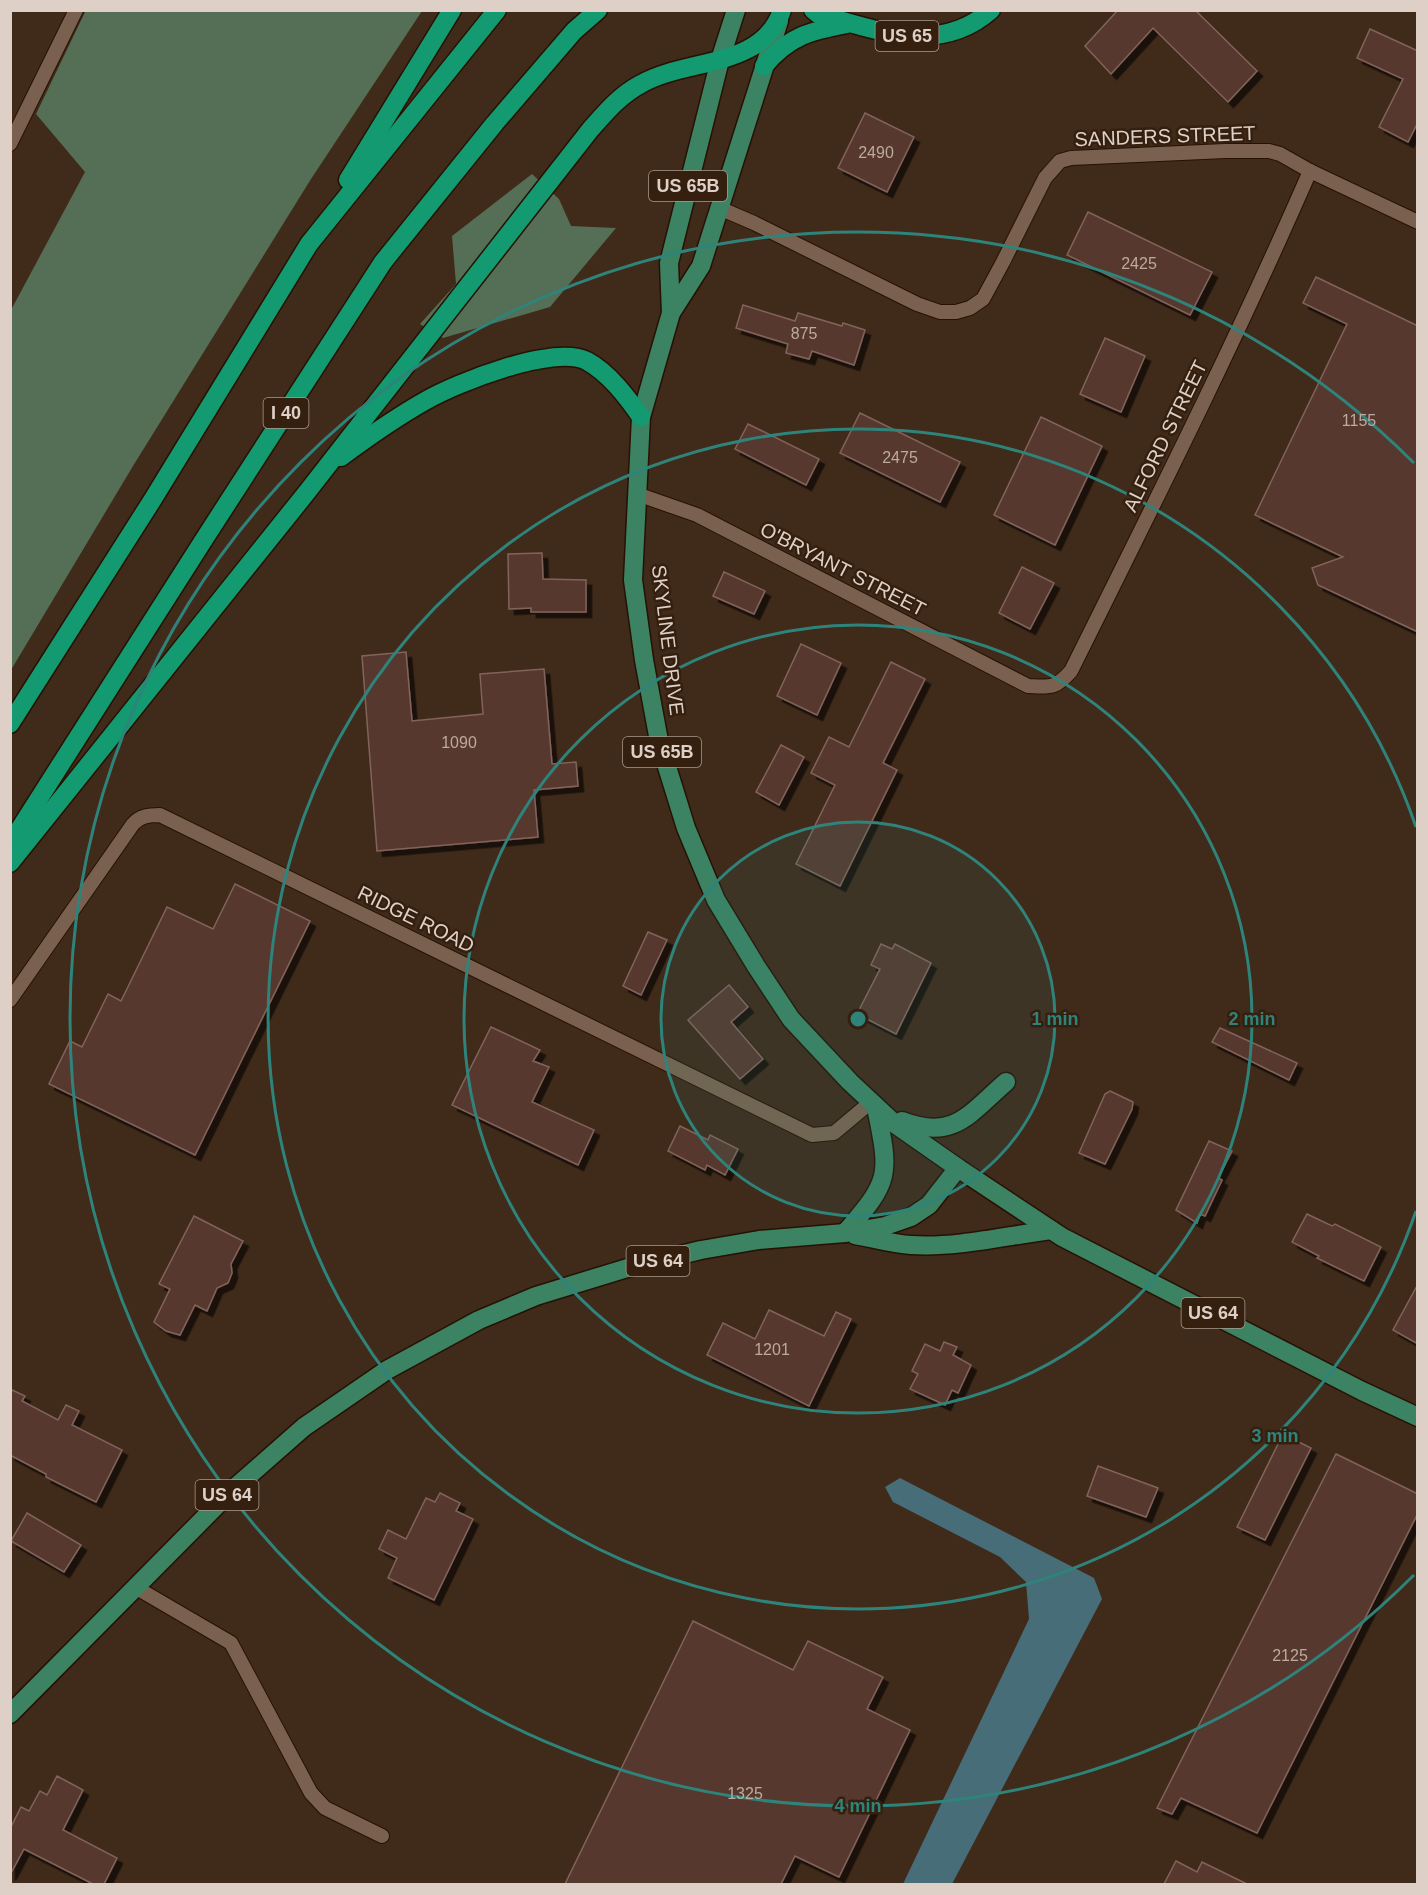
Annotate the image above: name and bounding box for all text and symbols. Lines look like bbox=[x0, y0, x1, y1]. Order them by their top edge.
road number: US 65 bbox=[876, 21, 938, 51]
street label: SANDERS STREET bbox=[1074, 122, 1256, 150]
house number: 2490 bbox=[858, 144, 894, 161]
road number: US 65B bbox=[649, 171, 727, 201]
house number: 2425 bbox=[1121, 255, 1157, 272]
house number: 875 bbox=[791, 325, 817, 342]
street label: ALFORD STREET bbox=[1119, 357, 1211, 515]
road number: I 40 bbox=[264, 398, 308, 428]
house number: 1155 bbox=[1342, 412, 1376, 429]
house number: 2475 bbox=[882, 449, 918, 466]
street label: O'BRYANT STREET bbox=[757, 518, 929, 620]
street label: SKYLINE DRIVE bbox=[648, 564, 688, 716]
house number: 1090 bbox=[441, 734, 477, 751]
road number: US 65B bbox=[623, 737, 701, 767]
street label: RIDGE ROAD bbox=[354, 881, 478, 957]
centre of rings bbox=[848, 1009, 868, 1029]
text: 1 min bbox=[1031, 1009, 1079, 1029]
text: 2 min bbox=[1228, 1009, 1276, 1029]
road number: US 64 bbox=[626, 1246, 690, 1276]
road number: US 64 bbox=[1182, 1298, 1244, 1328]
house number: 1201 bbox=[754, 1341, 790, 1358]
text: 3 min bbox=[1251, 1426, 1299, 1446]
road number: US 64 bbox=[196, 1480, 258, 1510]
house number: 2125 bbox=[1272, 1647, 1308, 1664]
house number: 1325 bbox=[727, 1785, 763, 1802]
text: 4 min bbox=[834, 1796, 882, 1816]

